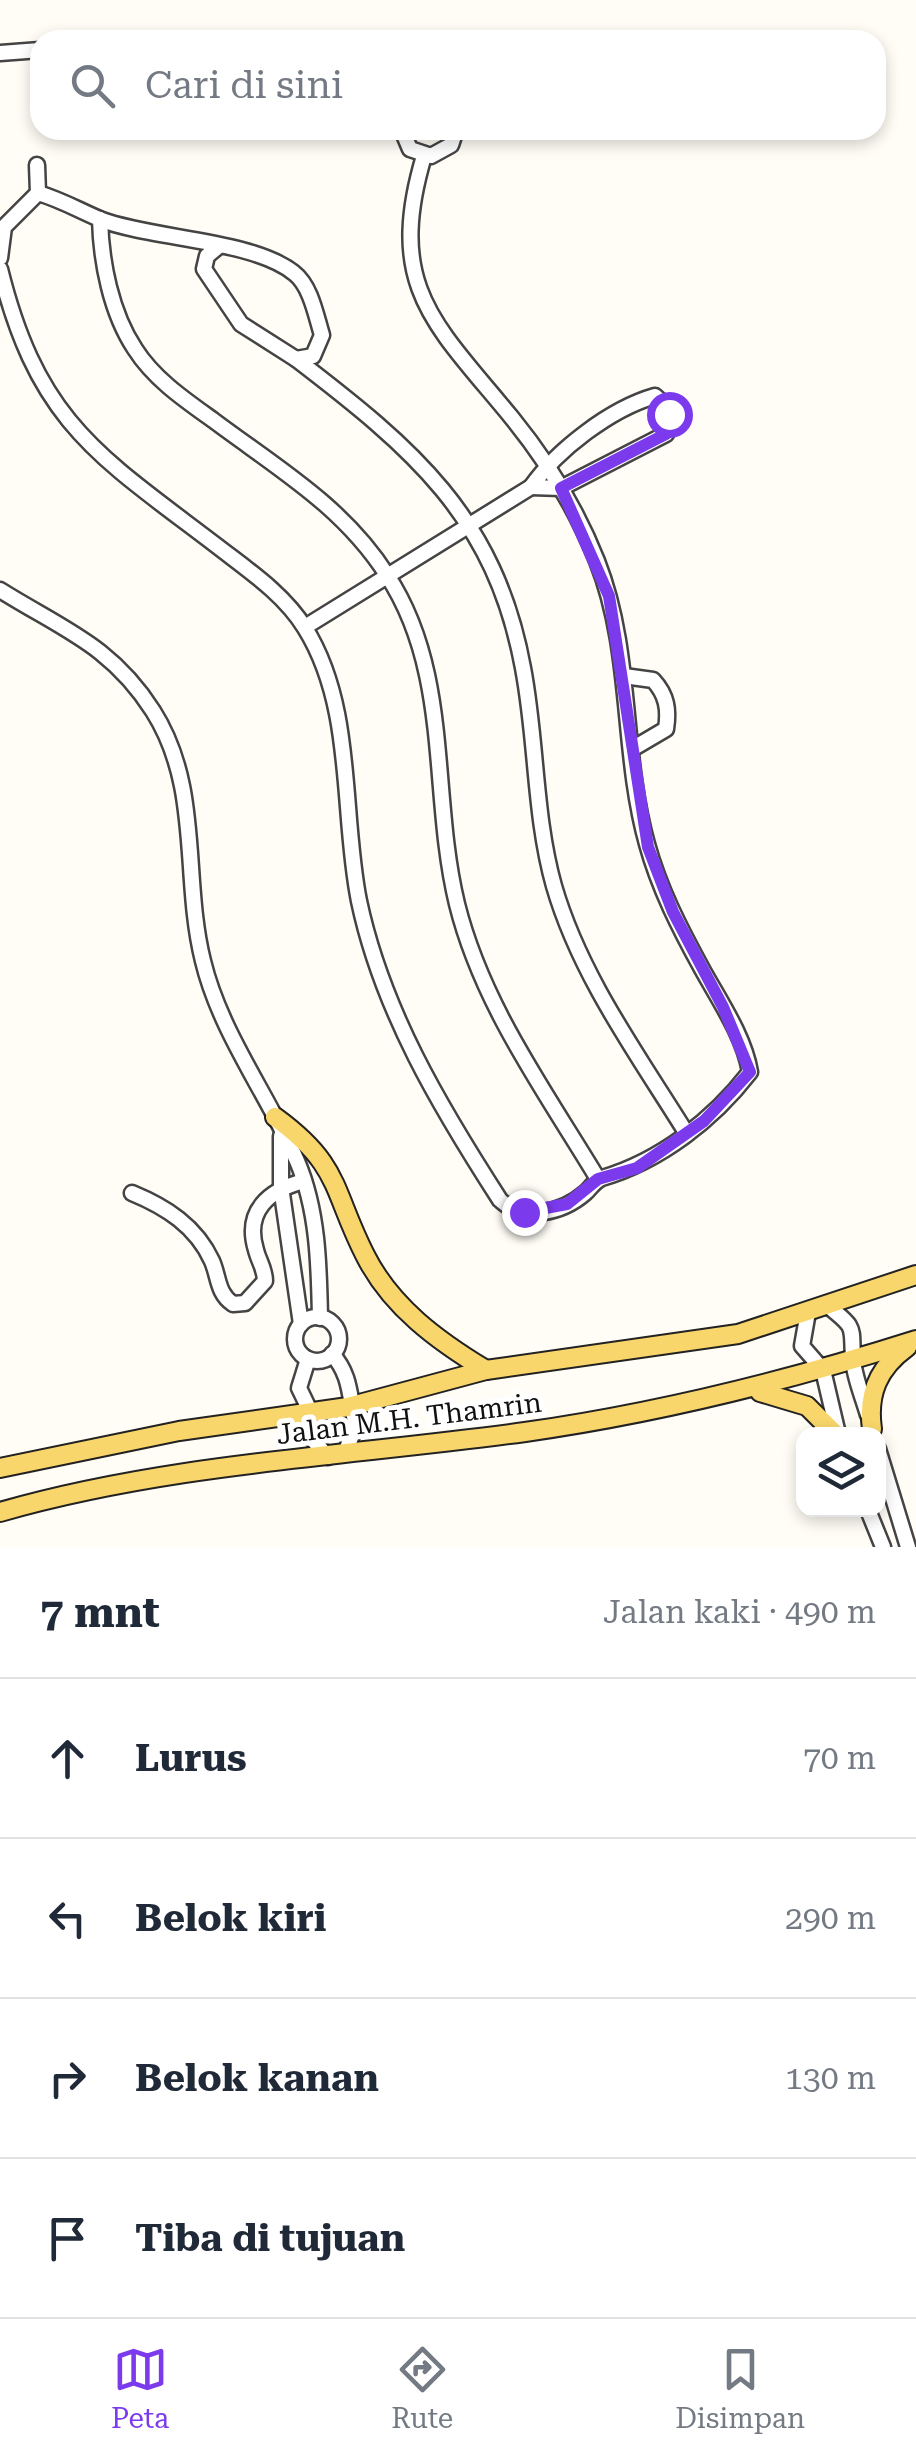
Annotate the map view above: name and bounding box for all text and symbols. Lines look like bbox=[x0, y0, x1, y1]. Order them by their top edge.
search box bbox=[30, 30, 886, 140]
icon: search bbox=[65, 58, 120, 113]
text: Cari di sini bbox=[145, 63, 343, 107]
route start bbox=[647, 392, 693, 438]
route end bbox=[502, 1190, 548, 1236]
street label: Jalan M.H. Thamrin bbox=[275, 1386, 543, 1451]
map controls bbox=[796, 1427, 886, 1517]
button: layers bbox=[796, 1427, 886, 1517]
text: 7 mnt bbox=[40, 1588, 160, 1637]
text: Jalan kaki · 490 m bbox=[603, 1593, 876, 1631]
icon: ahead bbox=[40, 1731, 95, 1786]
text: Lurus bbox=[135, 1736, 247, 1780]
text: 70 m bbox=[803, 1739, 876, 1777]
icon: left bbox=[40, 1891, 95, 1946]
text: Belok kiri bbox=[135, 1896, 326, 1940]
text: 290 m bbox=[785, 1899, 876, 1937]
icon: right bbox=[40, 2051, 95, 2106]
text: Belok kanan bbox=[135, 2056, 379, 2100]
text: 130 m bbox=[785, 2059, 876, 2097]
icon: arrive bbox=[40, 2211, 95, 2266]
text: Tiba di tujuan bbox=[135, 2216, 405, 2260]
tab: Peta bbox=[111, 2342, 169, 2435]
tab: Rute bbox=[391, 2342, 453, 2435]
tab: Disimpan bbox=[675, 2342, 805, 2435]

